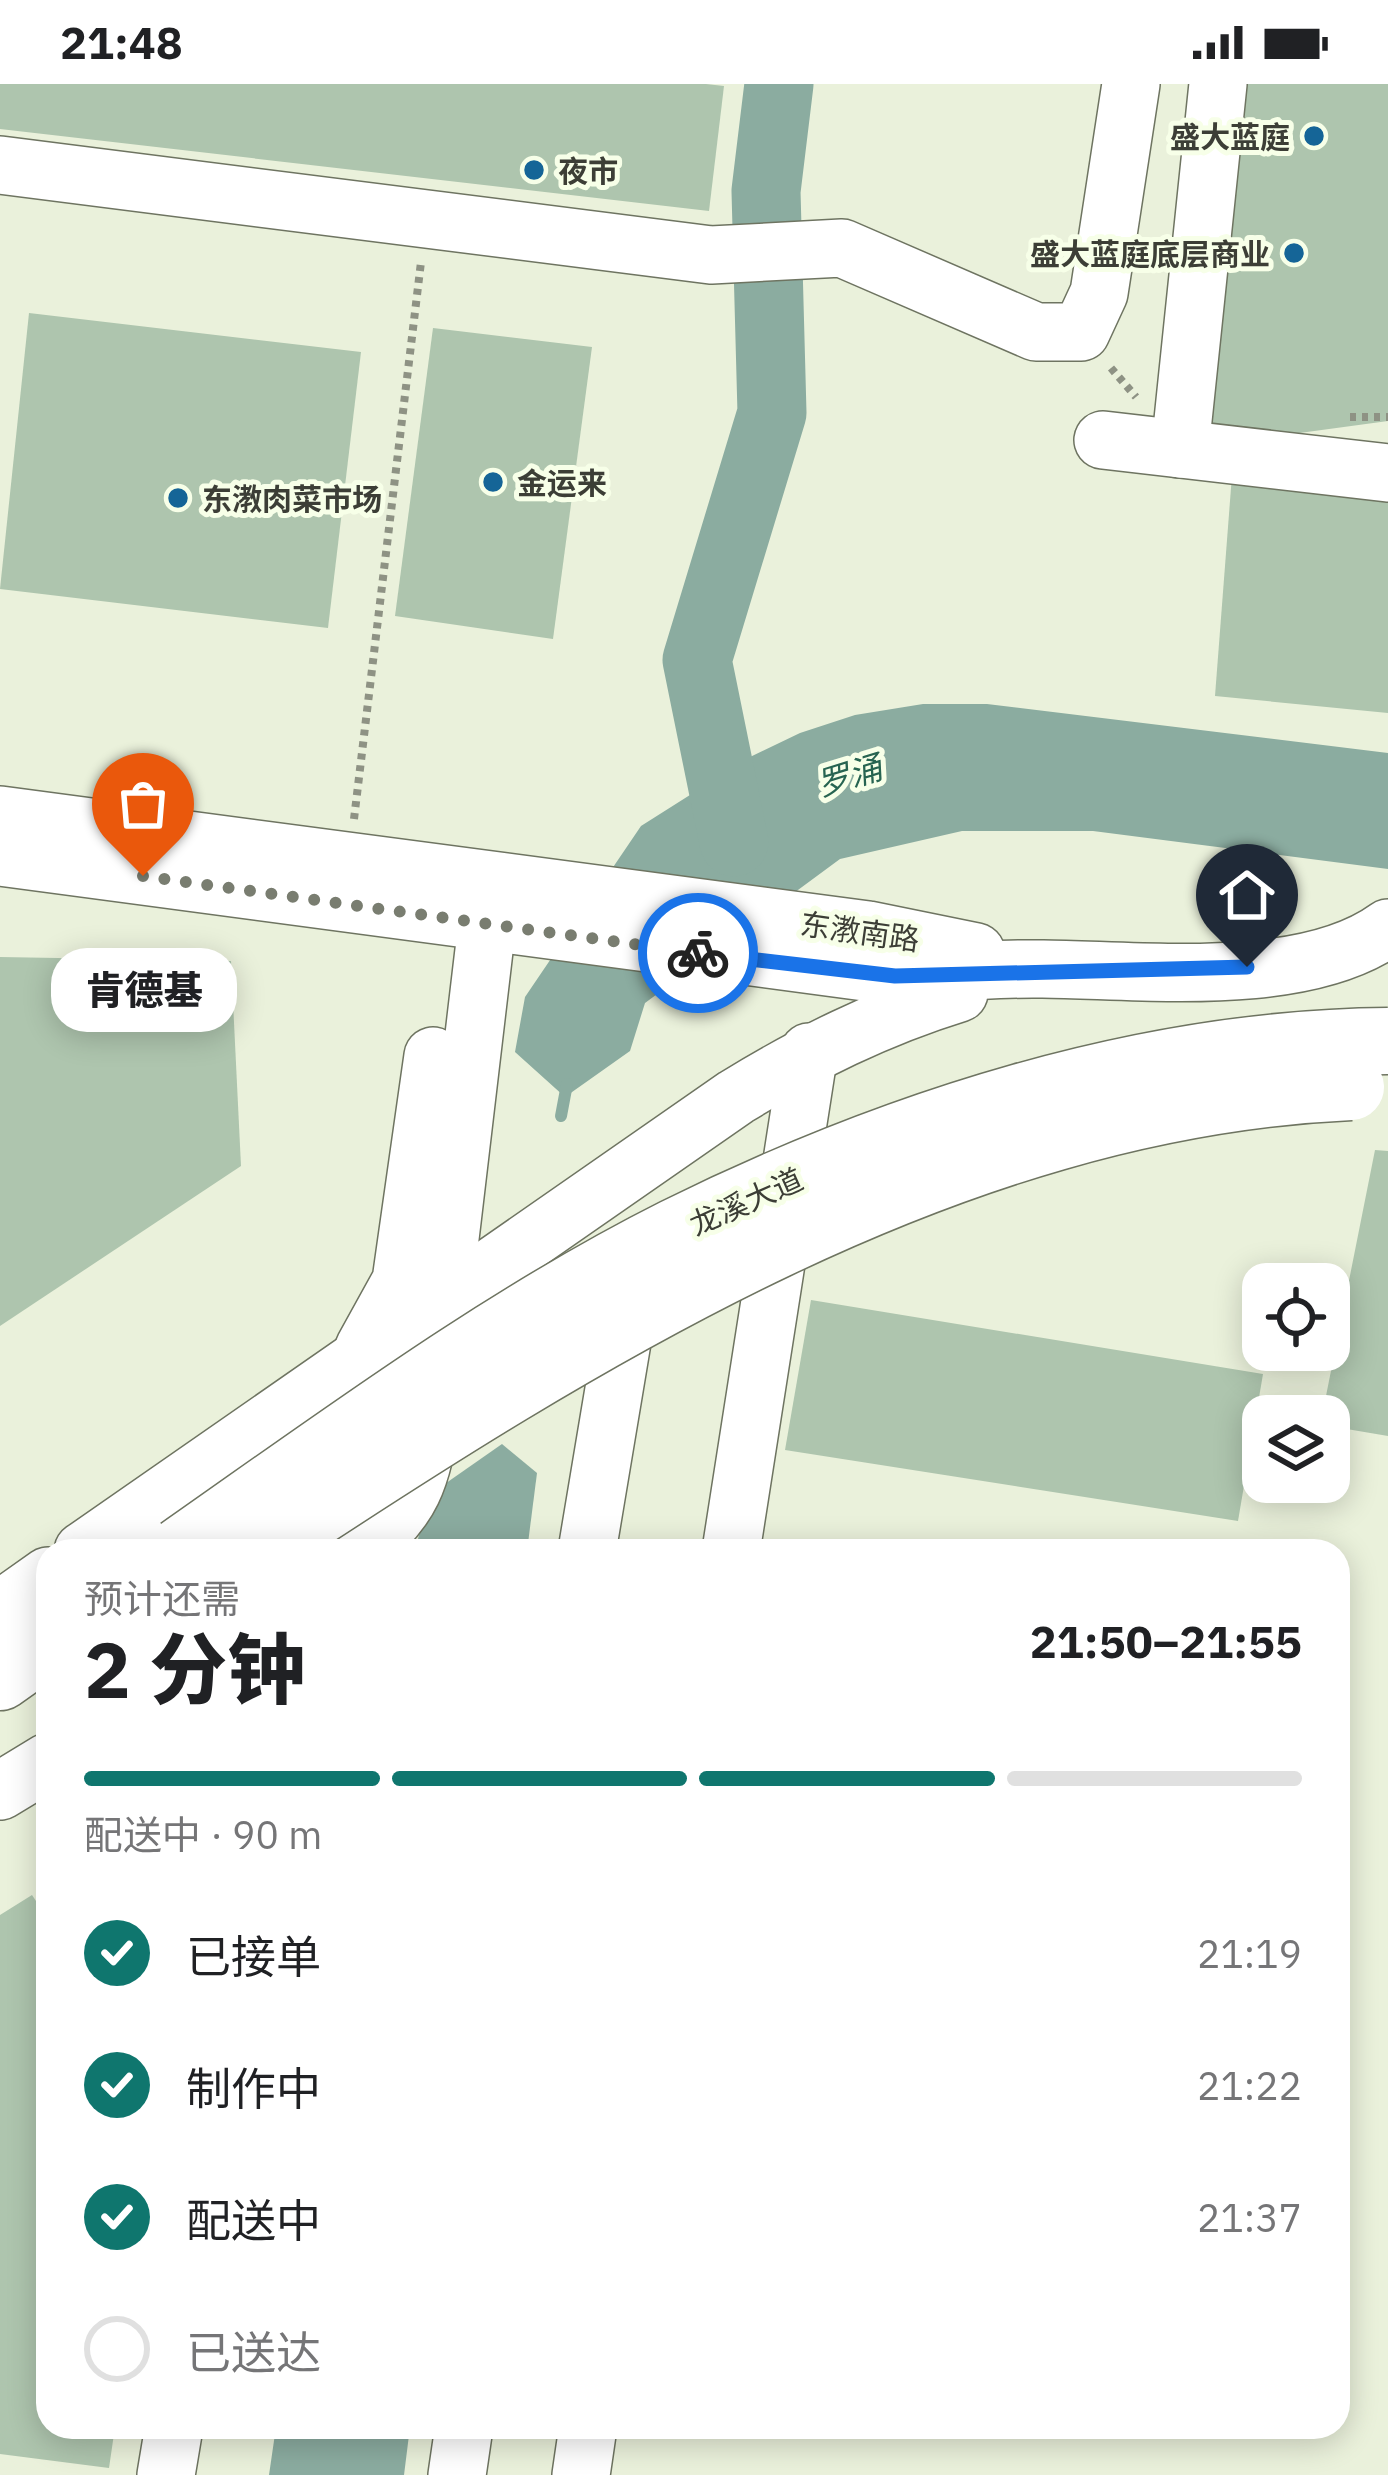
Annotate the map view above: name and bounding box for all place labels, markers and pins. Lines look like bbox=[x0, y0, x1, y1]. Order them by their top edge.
place label: 盛大蓝庭 bbox=[1170, 117, 1290, 156]
marker: 盛大蓝庭 bbox=[1301, 123, 1327, 149]
place label: 夜市 bbox=[558, 151, 618, 190]
marker: 夜市 bbox=[521, 157, 547, 183]
place label: 盛大蓝庭底层商业 bbox=[1030, 234, 1270, 273]
marker: 盛大蓝庭底层商业 bbox=[1281, 240, 1307, 266]
place label: 金运来 bbox=[517, 463, 607, 502]
marker: 金运来 bbox=[480, 469, 506, 495]
place label: 东漖肉菜市场 bbox=[202, 479, 382, 518]
marker: 东漖肉菜市场 bbox=[165, 485, 191, 511]
pin bbox=[92, 753, 194, 876]
pin bbox=[1196, 844, 1298, 967]
callout: 肯德基 bbox=[50, 948, 236, 1032]

